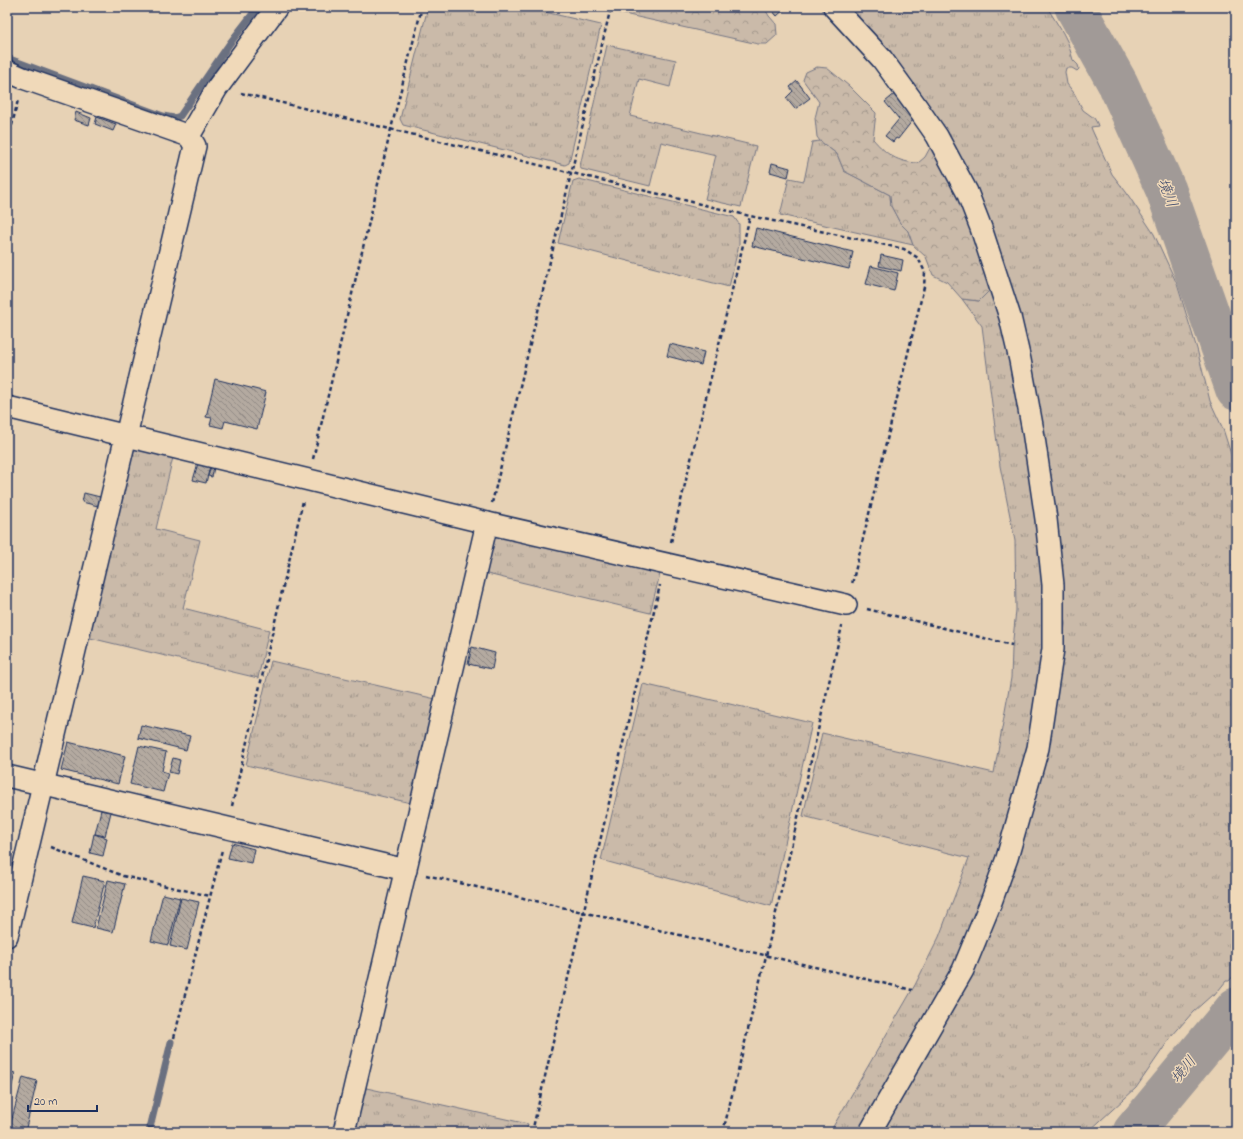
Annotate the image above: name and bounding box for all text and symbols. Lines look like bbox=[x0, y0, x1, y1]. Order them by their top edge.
water label: 境川 bbox=[1151, 175, 1183, 211]
water label: 境川 bbox=[1166, 1051, 1202, 1089]
scale bar bbox=[28, 1087, 97, 1113]
text: 20 m bbox=[34, 1093, 57, 1111]

